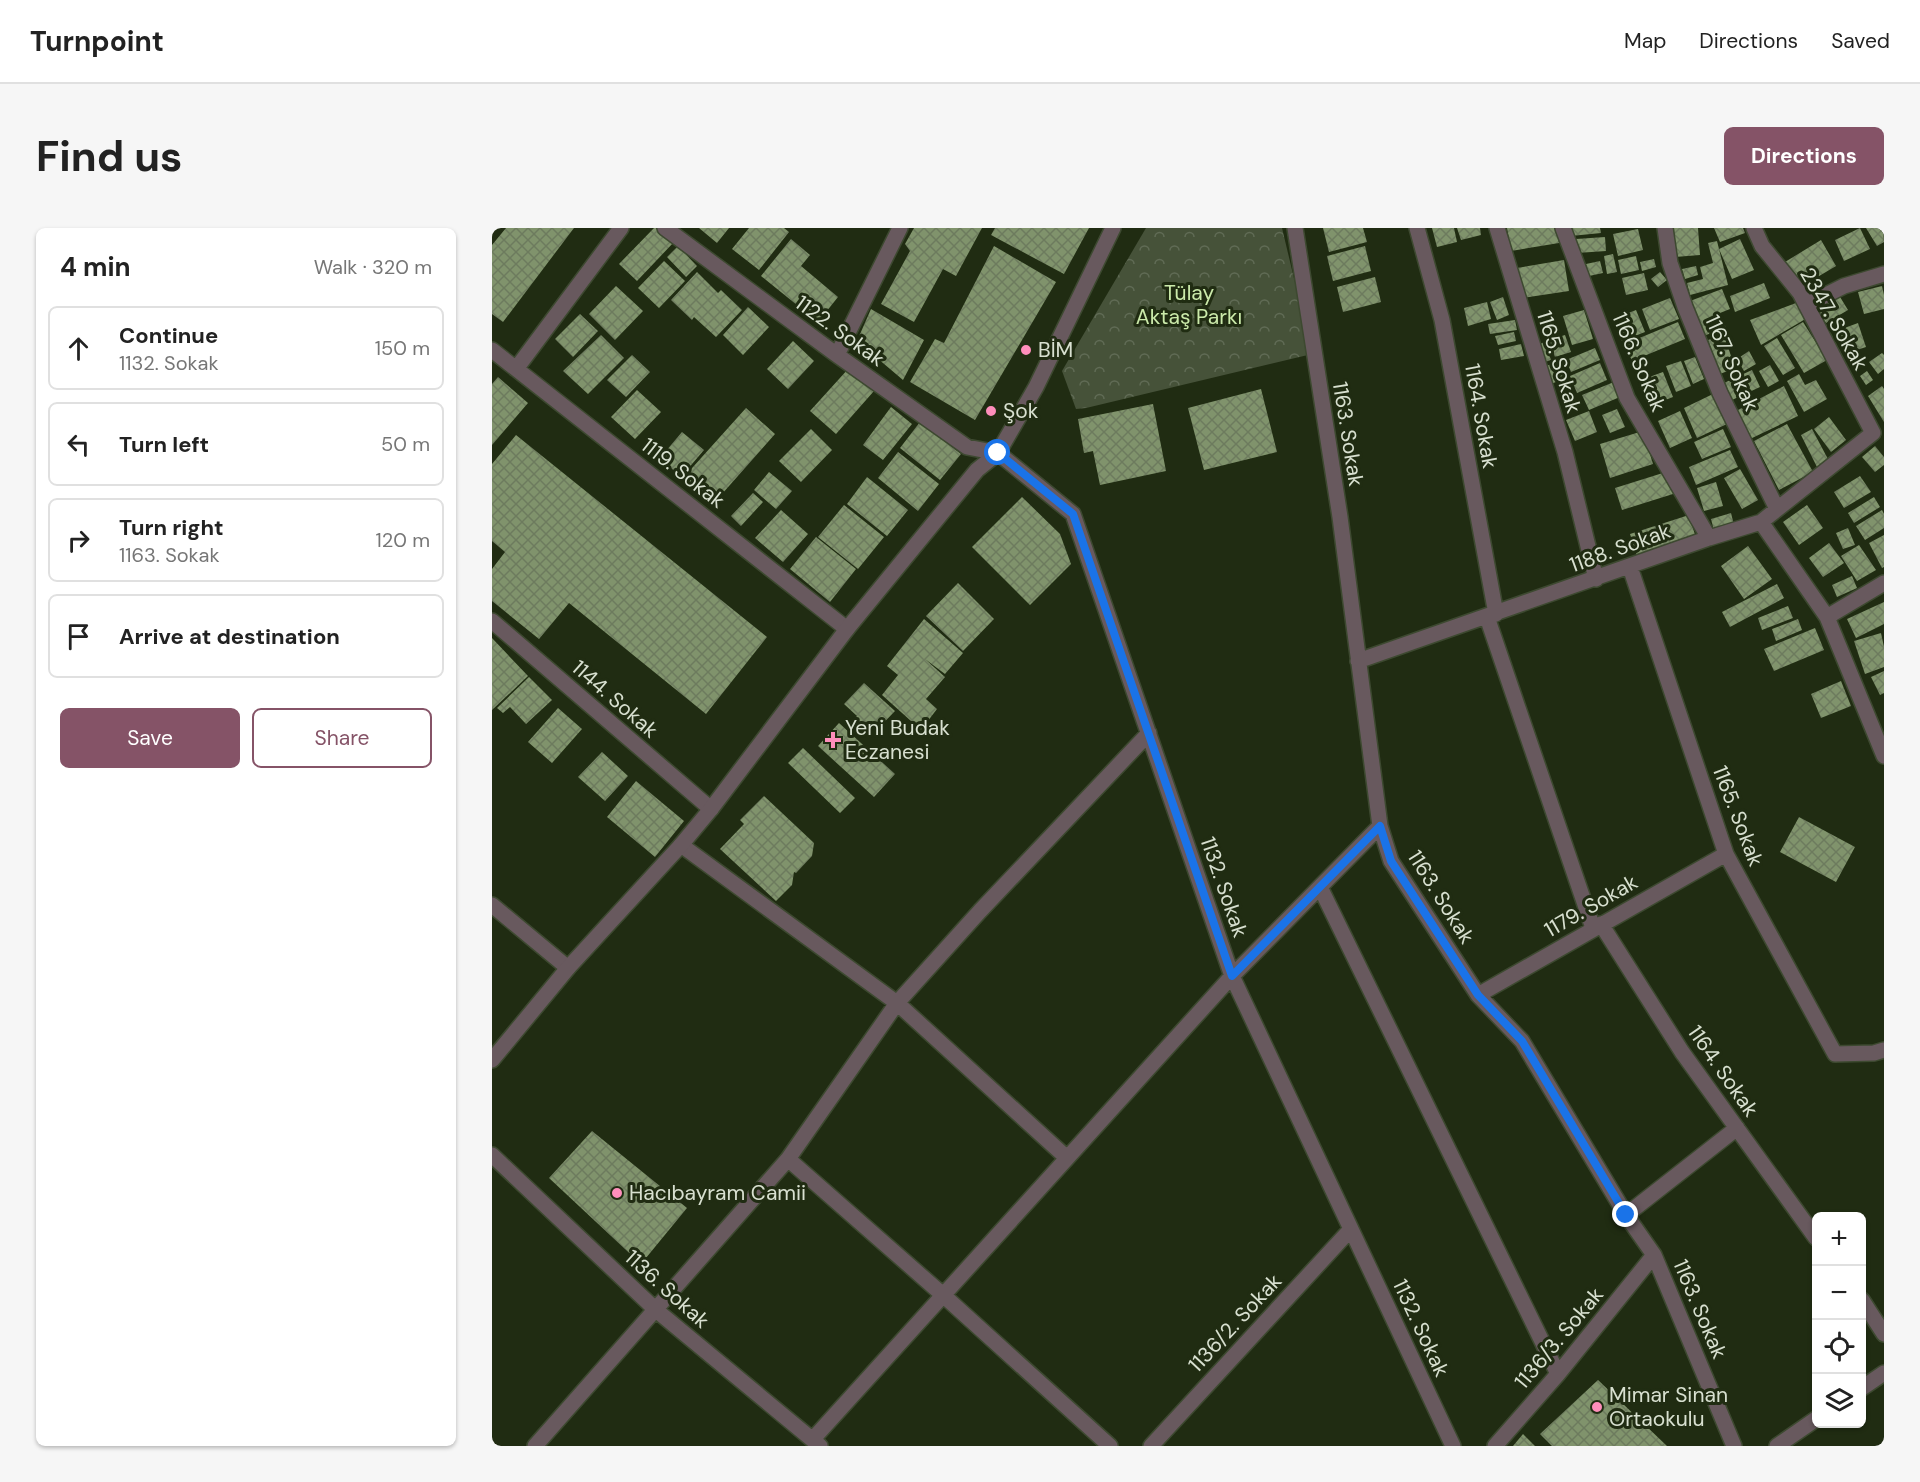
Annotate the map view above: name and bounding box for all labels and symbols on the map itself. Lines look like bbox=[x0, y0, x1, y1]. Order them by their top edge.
street label: 2347. Sokak bbox=[1793, 263, 1875, 376]
park label: Tülay Aktaş Parkı bbox=[1136, 279, 1242, 331]
street label: 1122. Sokak bbox=[790, 289, 891, 373]
street label: 1165. Sokak bbox=[1530, 307, 1588, 417]
street label: 1166. Sokak bbox=[1605, 308, 1673, 416]
street label: 1167. Sokak bbox=[1698, 310, 1766, 416]
place label: BİM bbox=[1038, 336, 1073, 364]
marker: BİM bbox=[1019, 343, 1033, 357]
street label: 1164. Sokak bbox=[1458, 361, 1504, 471]
street label: 1163. Sokak bbox=[1326, 380, 1370, 489]
place label: Şok bbox=[1003, 397, 1039, 425]
marker: Şok bbox=[984, 404, 998, 418]
street label: 1119. Sokak bbox=[635, 431, 731, 515]
route start bbox=[984, 439, 1010, 465]
street label: 1188. Sokak bbox=[1566, 517, 1675, 579]
street label: 1144. Sokak bbox=[566, 654, 664, 744]
place label: Yeni Budak Eczanesi bbox=[845, 714, 950, 766]
marker: Yeni Budak Eczanesi bbox=[826, 733, 840, 747]
street label: 1165. Sokak bbox=[1706, 762, 1770, 871]
street label: 1132. Sokak bbox=[1194, 833, 1254, 941]
street label: 1163. Sokak bbox=[1401, 845, 1481, 950]
street label: 1179. Sokak bbox=[1539, 868, 1643, 944]
street label: 1164. Sokak bbox=[1681, 1020, 1765, 1123]
place label: Hacıbayram Camii bbox=[629, 1179, 806, 1207]
marker: Hacıbayram Camii bbox=[610, 1186, 624, 1200]
route end bbox=[1612, 1201, 1638, 1227]
street label: 1136. Sokak bbox=[619, 1244, 716, 1335]
street label: 1163. Sokak bbox=[1666, 1255, 1734, 1363]
street label: 1136/2. Sokak bbox=[1182, 1267, 1288, 1378]
street label: 1132. Sokak bbox=[1386, 1275, 1456, 1382]
street label: 1136/3. Sokak bbox=[1508, 1281, 1610, 1395]
place label: Mimar Sinan Ortaokulu bbox=[1609, 1381, 1728, 1433]
marker: Mimar Sinan Ortaokulu bbox=[1590, 1400, 1604, 1414]

